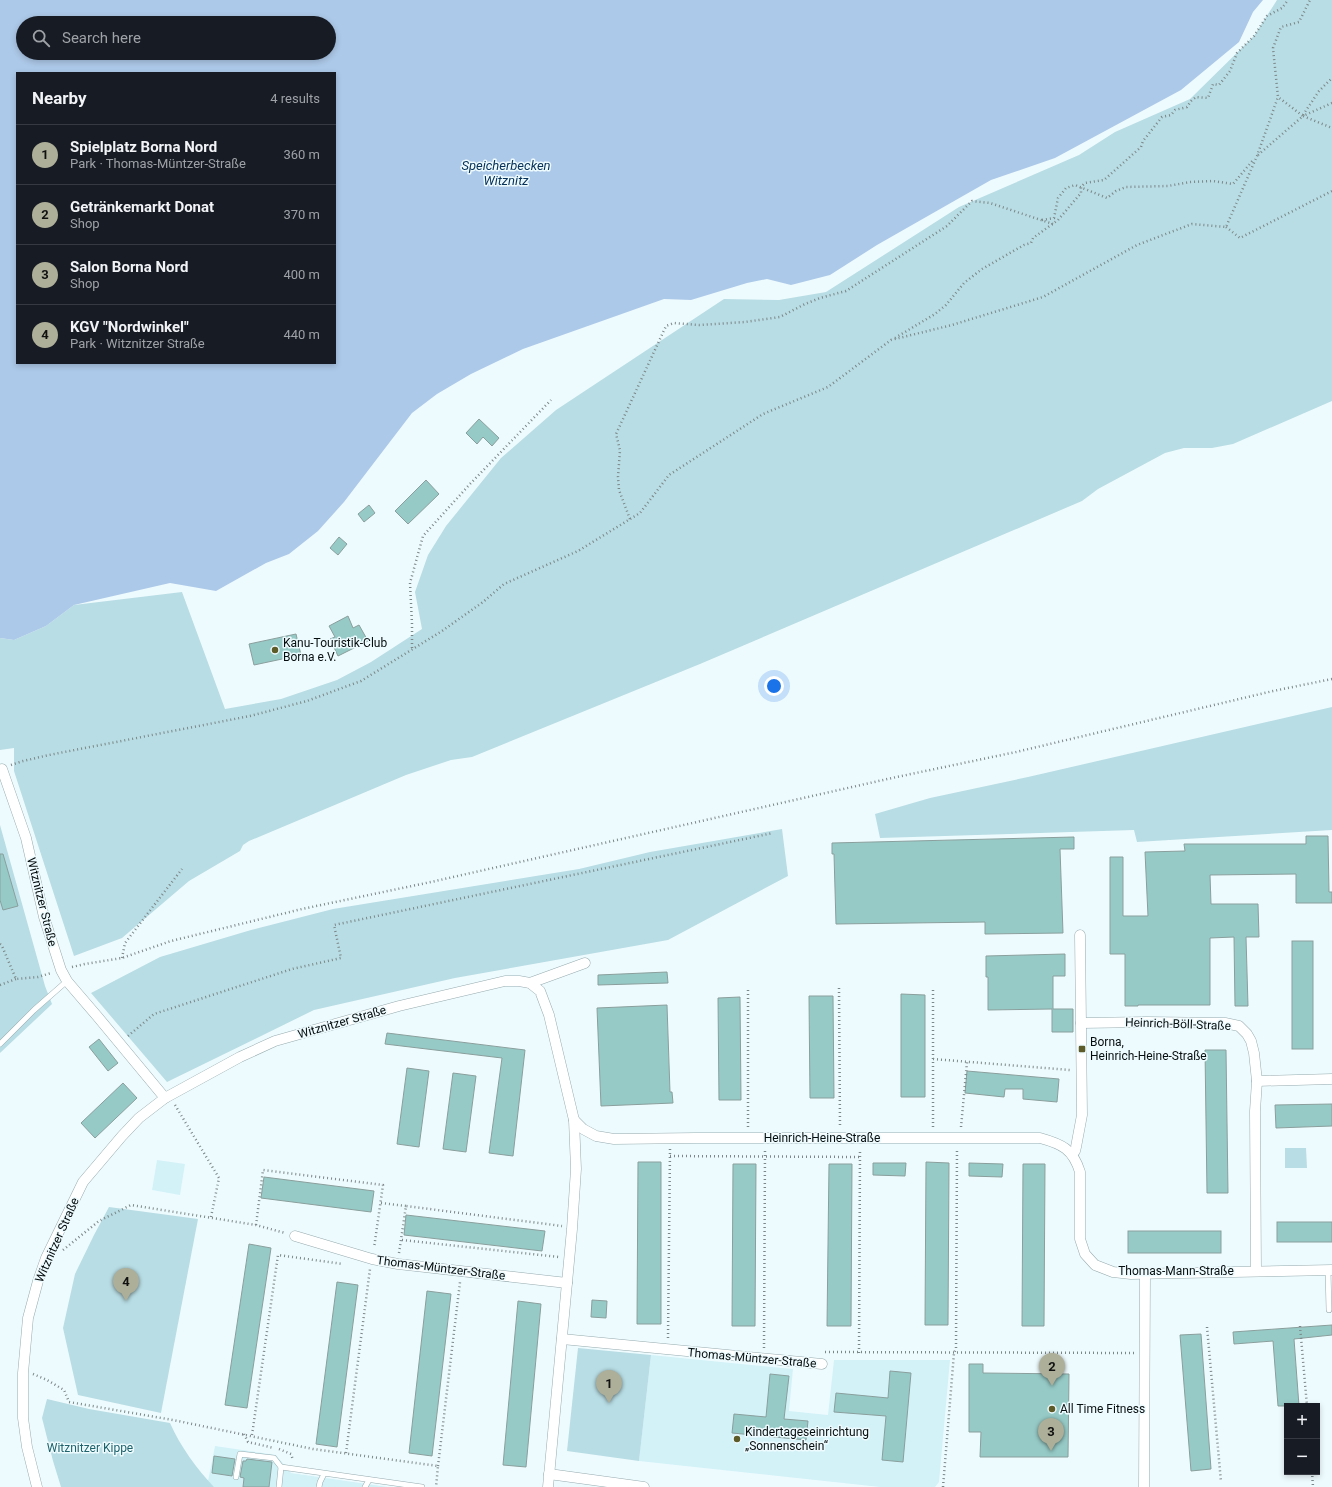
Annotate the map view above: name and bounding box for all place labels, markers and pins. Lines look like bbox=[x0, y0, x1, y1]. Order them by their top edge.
place label: Kanu-Touristik-Club Borna e.V. bbox=[283, 636, 387, 664]
marker: Kanu-Touristik-Club Borna e.V. bbox=[270, 645, 280, 655]
place label: Borna, Heinrich-Heine-Straße bbox=[1090, 1035, 1207, 1063]
marker: Borna, Heinrich-Heine-Straße bbox=[1077, 1044, 1087, 1054]
pin: 4 bbox=[113, 1268, 139, 1301]
pin: 2 bbox=[1039, 1353, 1065, 1386]
pin: 1 bbox=[596, 1370, 622, 1403]
place label: All Time Fitness bbox=[1060, 1402, 1145, 1416]
marker: All Time Fitness bbox=[1047, 1404, 1057, 1414]
pin: 3 bbox=[1038, 1418, 1064, 1451]
place label: Kindertageseinrichtung „Sonnenschein“ bbox=[745, 1425, 869, 1453]
marker: Kindertageseinrichtung „Sonnenschein“ bbox=[732, 1434, 742, 1444]

